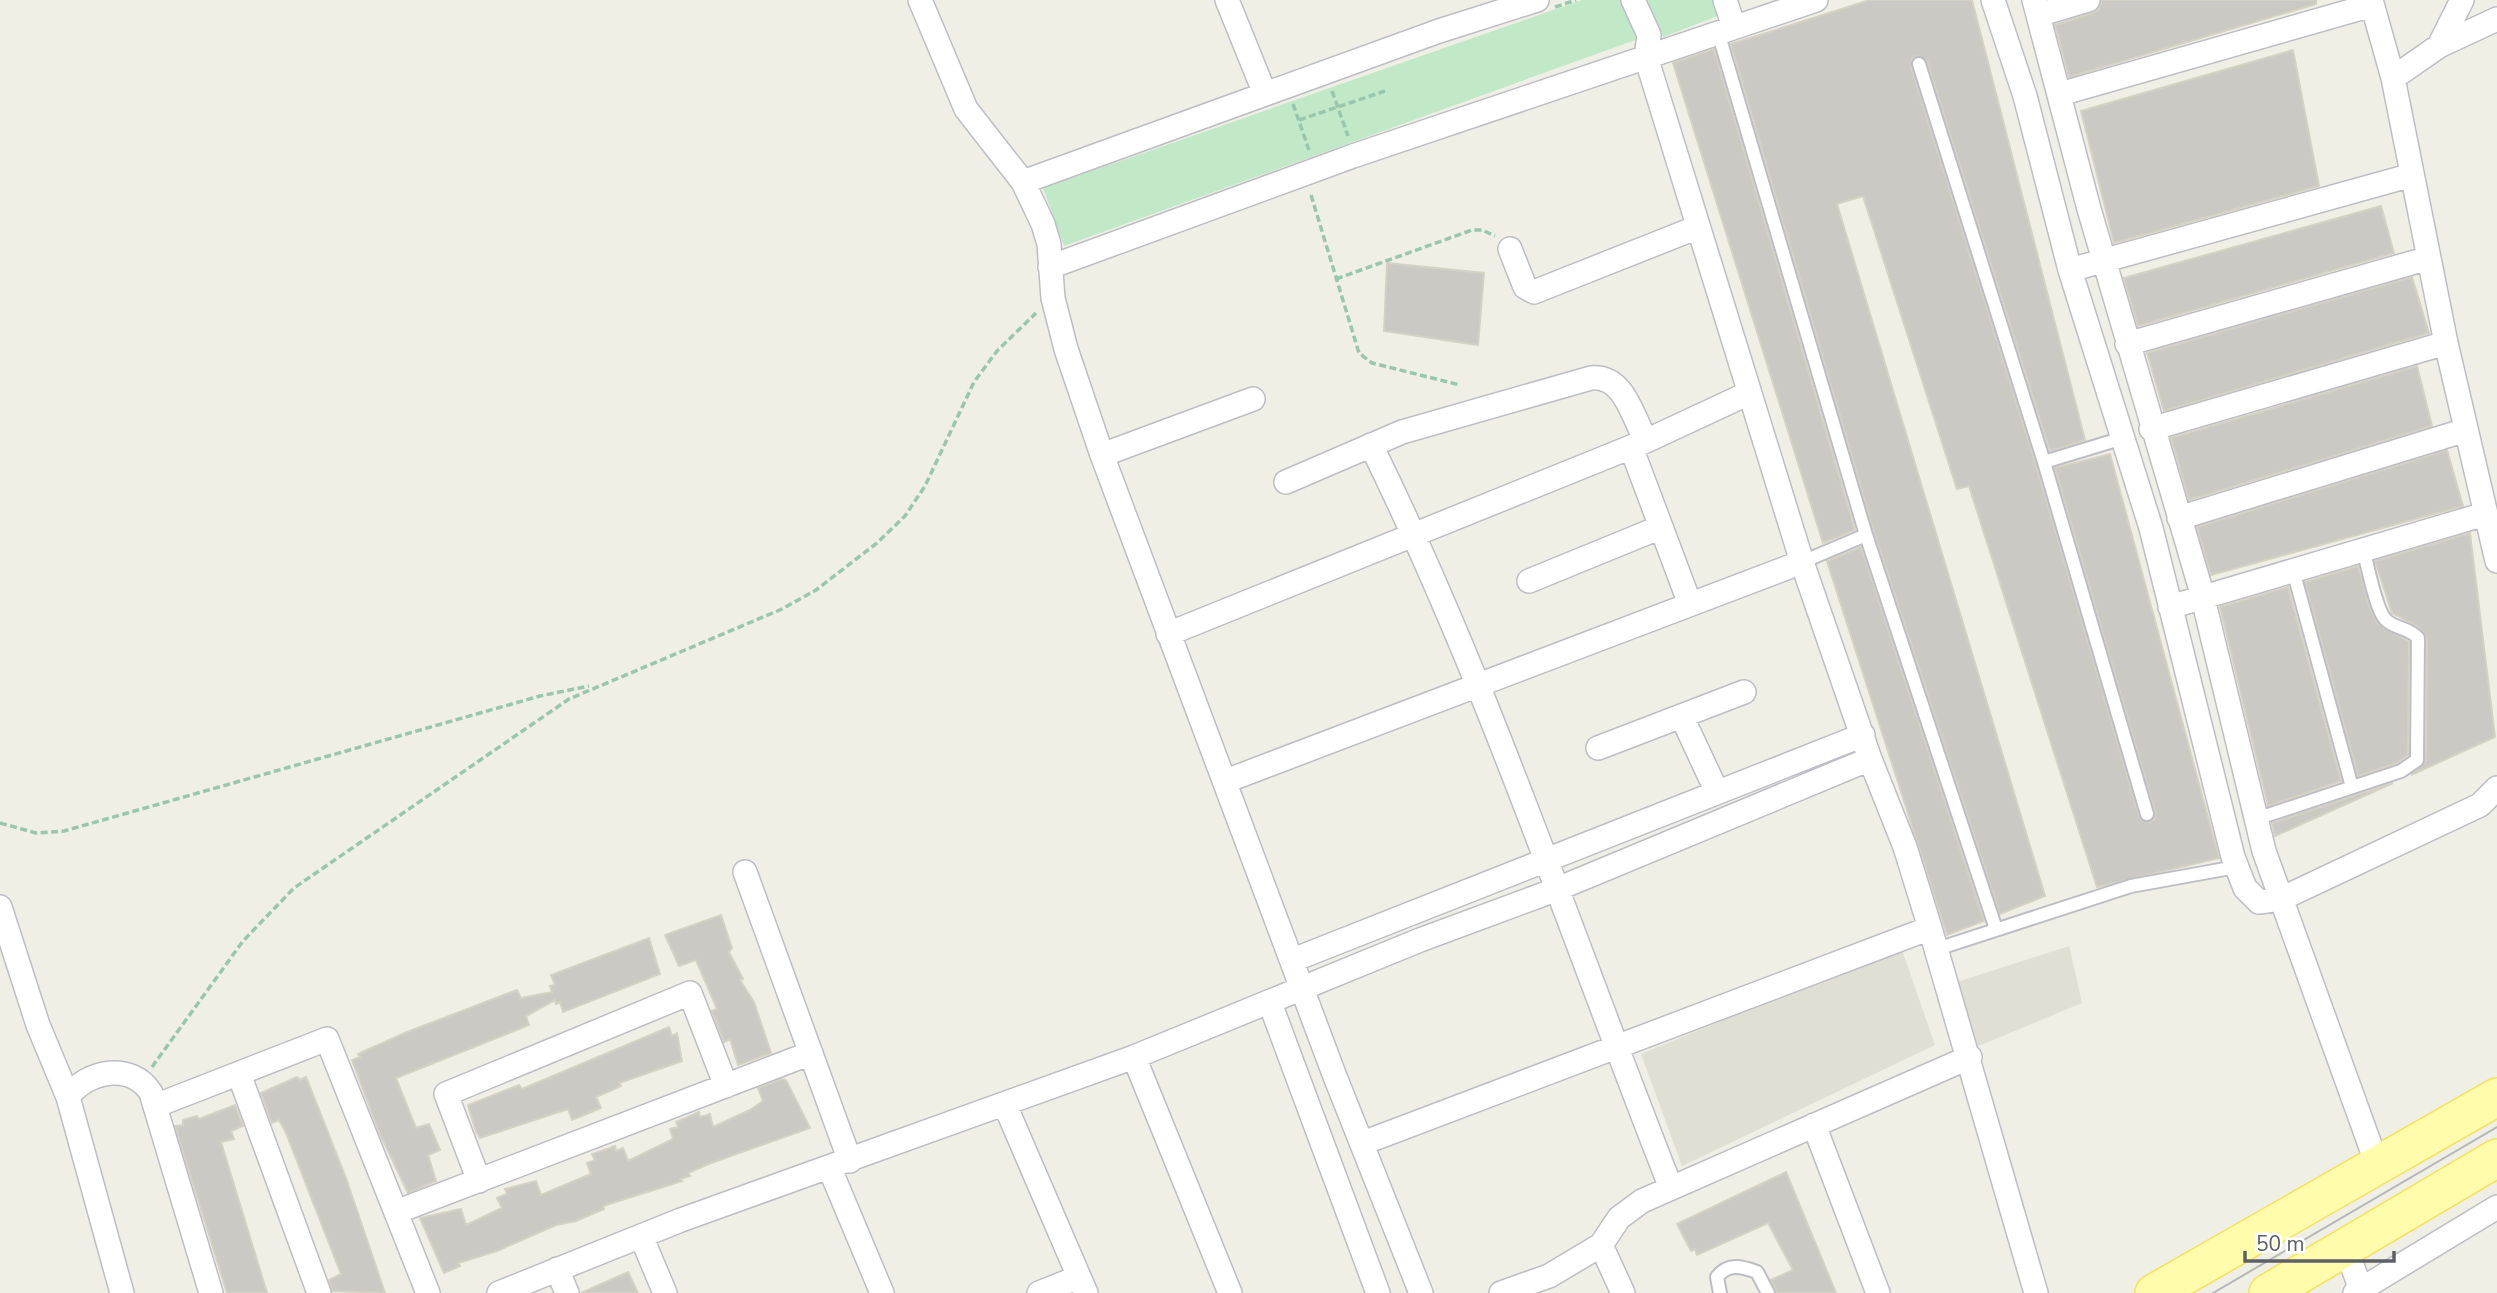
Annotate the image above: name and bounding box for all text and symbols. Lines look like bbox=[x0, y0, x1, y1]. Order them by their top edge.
scale bar bbox=[2245, 1220, 2394, 1264]
text: 50 m bbox=[2256, 1230, 2305, 1258]

